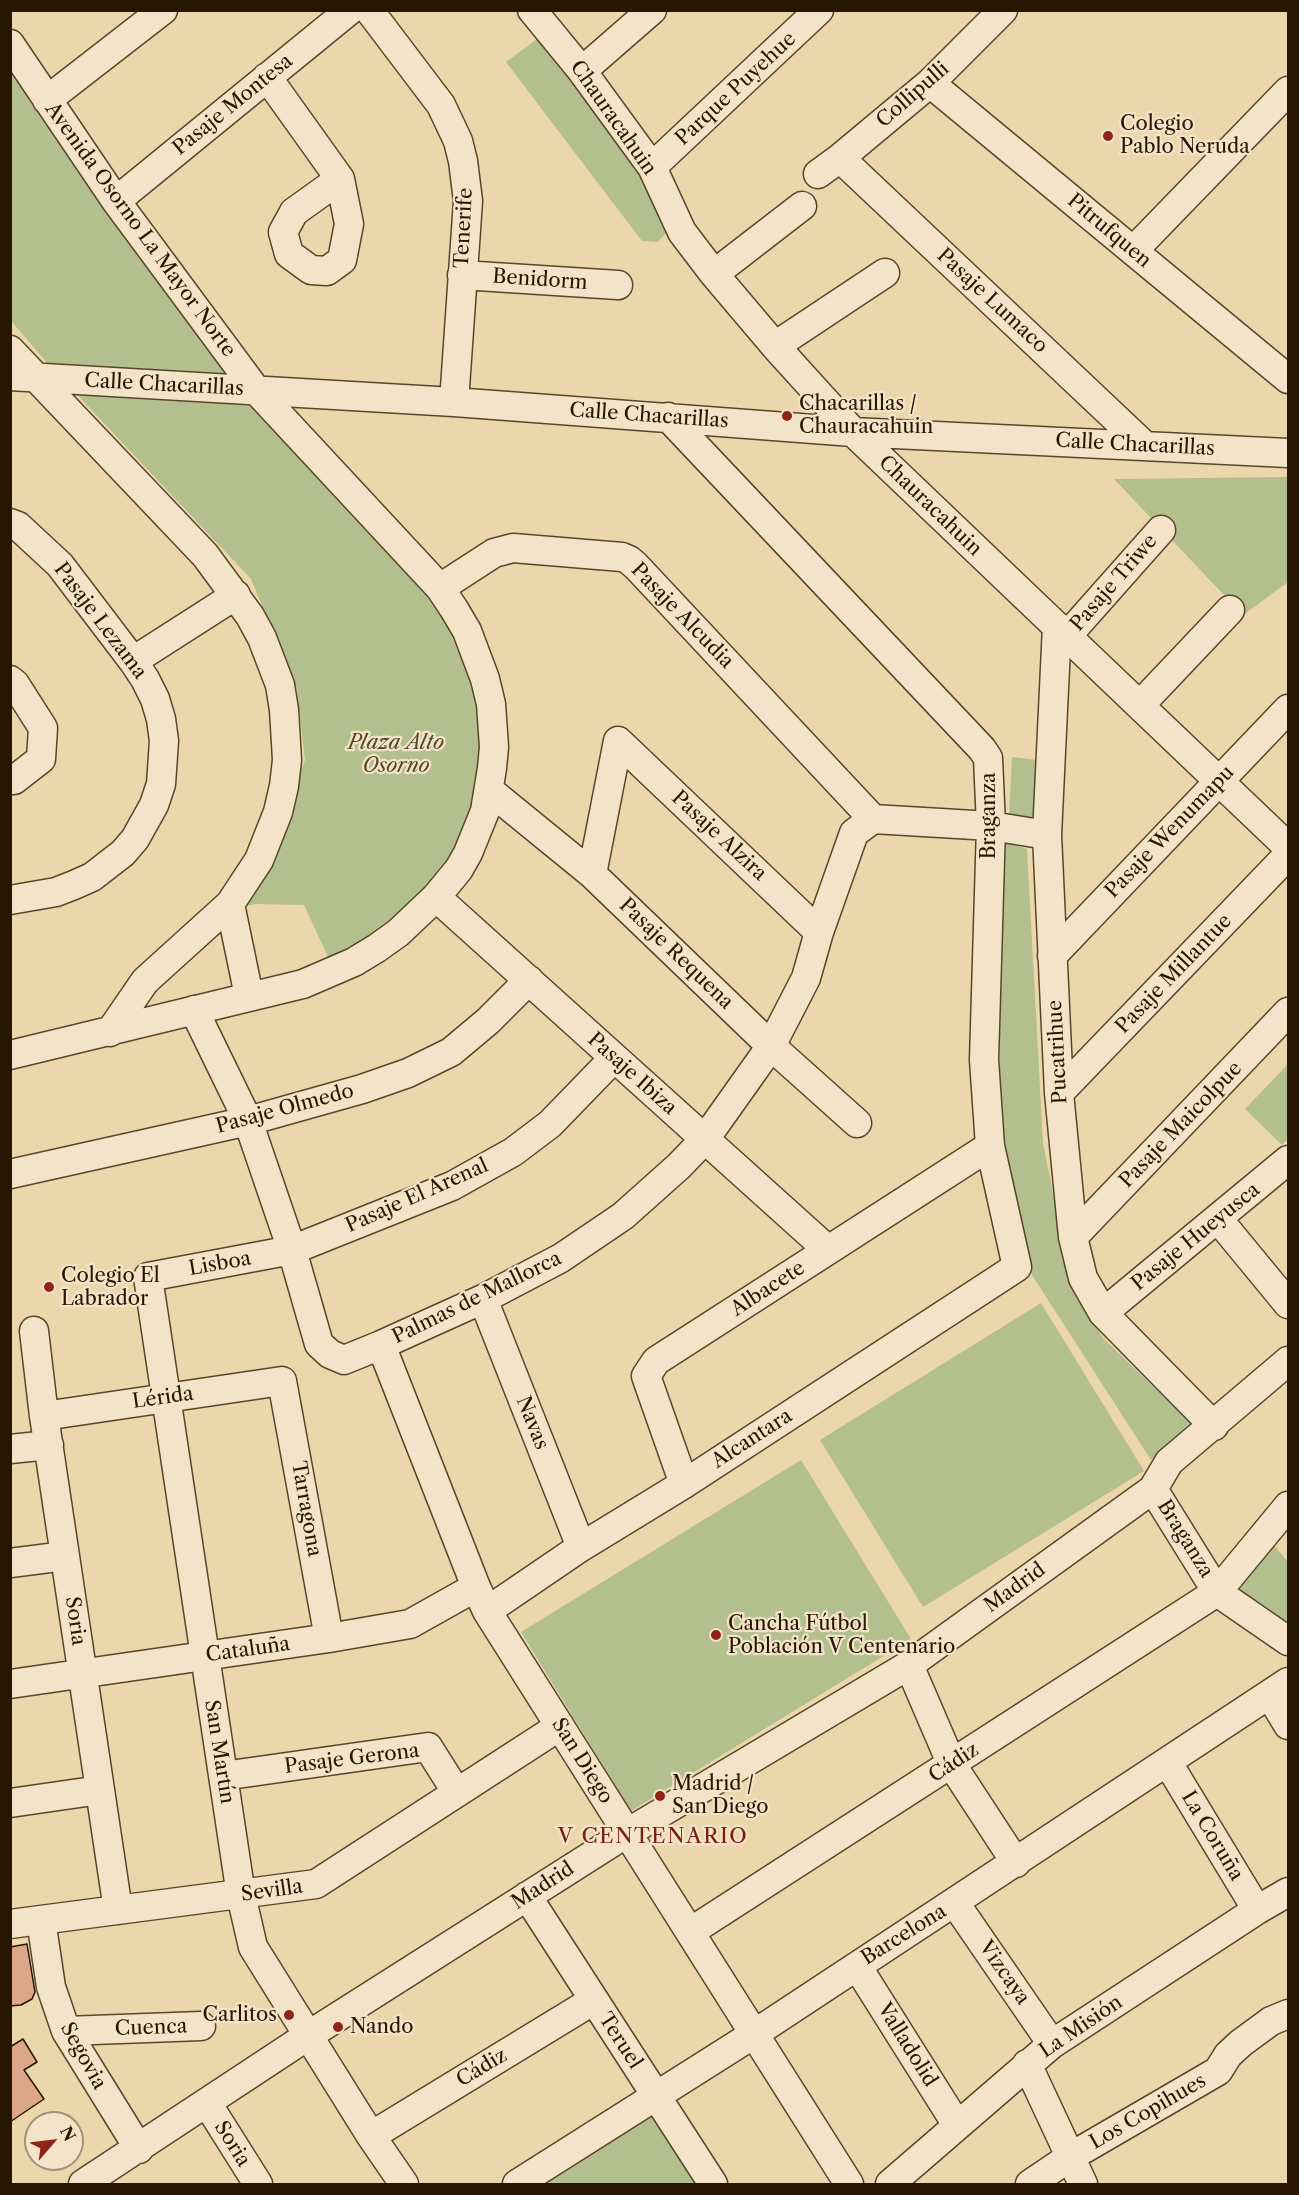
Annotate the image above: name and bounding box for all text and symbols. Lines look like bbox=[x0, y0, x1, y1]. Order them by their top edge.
street label: Parque Puyehue bbox=[671, 27, 801, 151]
street label: Pasaje Montesa bbox=[168, 49, 298, 161]
street label: Chauracahuin bbox=[565, 56, 661, 180]
street label: Collipulli bbox=[872, 57, 954, 133]
street label: Avenida Osorno La Mayor Norte bbox=[40, 98, 240, 362]
place label: Colegio Pablo Neruda bbox=[1120, 112, 1250, 159]
marker: Colegio Pablo Neruda bbox=[1101, 129, 1115, 143]
street label: Tenerife bbox=[450, 187, 478, 269]
street label: Pitrufquen bbox=[1062, 189, 1156, 273]
street label: Pasaje Lumaco bbox=[932, 244, 1052, 358]
street label: Benidorm bbox=[492, 265, 588, 295]
street label: Calle Chacarillas bbox=[84, 369, 244, 401]
place label: Chacarillas / Chauracahuin bbox=[799, 392, 933, 439]
street label: Calle Chacarillas bbox=[569, 398, 729, 434]
marker: Chacarillas / Chauracahuin bbox=[780, 409, 794, 423]
street label: Calle Chacarillas bbox=[1055, 429, 1215, 461]
street label: Chauracahuin bbox=[873, 451, 987, 561]
street label: Pasaje Triwe bbox=[1066, 530, 1162, 636]
street label: Pasaje Lezama bbox=[49, 558, 151, 684]
street label: Pasaje Alcudia bbox=[626, 558, 738, 674]
park label: Plaza Alto Osorno bbox=[348, 731, 444, 778]
street label: Pasaje Wenumapu bbox=[1101, 761, 1239, 903]
street label: Braganza bbox=[977, 772, 1001, 860]
street label: Pasaje Alzira bbox=[667, 786, 771, 886]
street label: Pasaje Requena bbox=[614, 893, 738, 1015]
street label: Pasaje Millantue bbox=[1111, 909, 1237, 1039]
street label: Pucatrihue bbox=[1043, 999, 1073, 1105]
street label: Pasaje Ibiza bbox=[583, 1028, 681, 1120]
street label: Pasaje Maicolpue bbox=[1115, 1057, 1247, 1193]
street label: Pasaje Olmedo bbox=[214, 1079, 356, 1139]
street label: Pasaje El Arenal bbox=[342, 1154, 492, 1238]
street label: Pasaje Hueyusca bbox=[1127, 1178, 1265, 1296]
street label: Lisboa bbox=[187, 1247, 253, 1281]
street label: Palmas de Mallorca bbox=[388, 1247, 566, 1349]
street label: Albacete bbox=[727, 1256, 809, 1322]
place label: Colegio El Labrador bbox=[61, 1264, 160, 1311]
marker: Colegio El Labrador bbox=[42, 1280, 56, 1294]
street label: Lérida bbox=[131, 1382, 195, 1414]
street label: Navas bbox=[510, 1393, 554, 1453]
street label: Alcantara bbox=[707, 1404, 797, 1474]
street label: Tarragona bbox=[286, 1459, 326, 1559]
street label: Braganza bbox=[1152, 1496, 1218, 1582]
street label: Madrid bbox=[980, 1558, 1050, 1618]
street label: Soria bbox=[60, 1595, 90, 1647]
place label: Cancha Fútbol Población V Centenario bbox=[728, 1612, 955, 1659]
marker: Cancha Fútbol Población V Centenario bbox=[709, 1628, 723, 1642]
street label: Cataluña bbox=[204, 1632, 292, 1668]
street label: San Martín bbox=[199, 1698, 239, 1806]
street label: San Diego bbox=[546, 1714, 618, 1808]
street label: Cádiz bbox=[925, 1738, 983, 1788]
street label: Pasaje Gerona bbox=[283, 1739, 421, 1779]
place label: Madrid / San Diego bbox=[672, 1772, 768, 1819]
street label: La Coruña bbox=[1176, 1787, 1248, 1885]
marker: Madrid / San Diego bbox=[653, 1789, 667, 1803]
district label: V CENTENARIO bbox=[558, 1824, 748, 1850]
street label: Madrid bbox=[507, 1857, 579, 1915]
street label: Sevilla bbox=[240, 1875, 304, 1907]
street label: Barcelona bbox=[857, 1899, 951, 1971]
street label: Vizcaya bbox=[973, 1936, 1035, 2010]
street label: La Misión bbox=[1035, 1991, 1127, 2063]
street label: Valladolid bbox=[872, 1999, 942, 2091]
place label: Carlitos bbox=[203, 2003, 277, 2027]
marker: Carlitos bbox=[282, 2008, 296, 2022]
street label: Teruel bbox=[593, 2008, 647, 2074]
street label: Cuenca bbox=[114, 2015, 188, 2041]
place label: Nando bbox=[350, 2015, 414, 2039]
street label: Segovia bbox=[55, 2018, 111, 2094]
marker: Nando bbox=[331, 2020, 345, 2034]
street label: Cádiz bbox=[452, 2044, 512, 2092]
street label: Los Copihues bbox=[1086, 2069, 1210, 2155]
north arrow bbox=[24, 2111, 84, 2171]
street label: Soria bbox=[209, 2117, 255, 2171]
text: N bbox=[56, 2123, 80, 2144]

